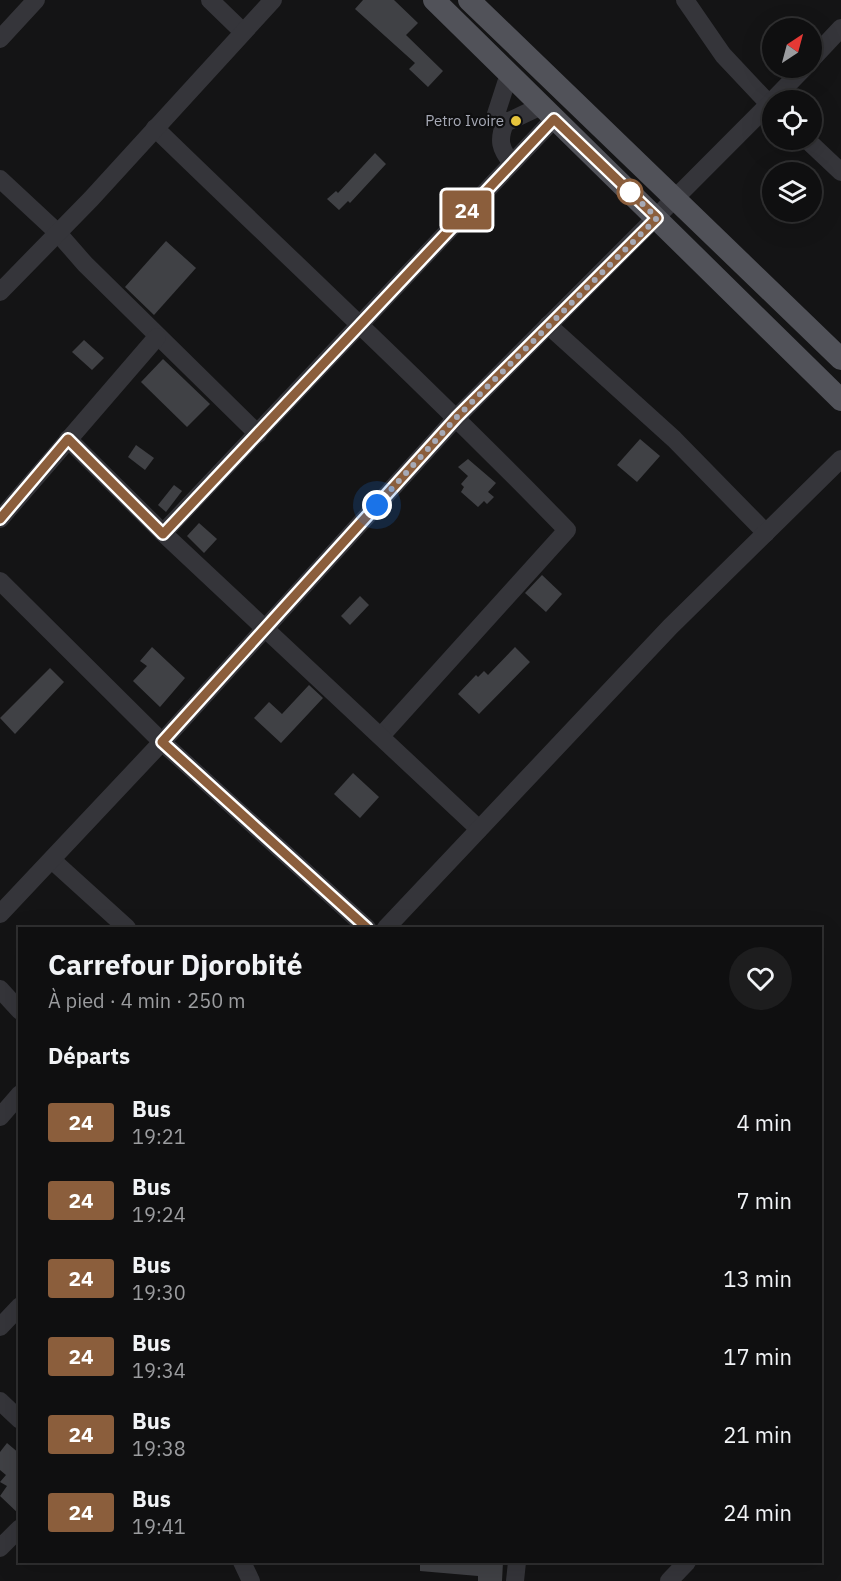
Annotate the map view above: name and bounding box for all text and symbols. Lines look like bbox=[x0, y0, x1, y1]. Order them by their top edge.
north arrow bbox=[762, 18, 822, 78]
map controls bbox=[762, 18, 822, 222]
button: locate bbox=[762, 90, 822, 150]
place label: Petro Ivoire bbox=[425, 111, 504, 130]
marker: Petro Ivoire bbox=[509, 114, 523, 128]
button: layers bbox=[762, 162, 822, 222]
unlabelled marker bbox=[617, 179, 643, 205]
line badge: 24 bbox=[440, 190, 494, 230]
text: 24 bbox=[454, 196, 480, 224]
your location bbox=[362, 490, 392, 520]
text: Carrefour Djorobité bbox=[48, 946, 302, 983]
button: heart bbox=[729, 947, 792, 1010]
text: À pied · 4 min · 250 m bbox=[48, 987, 245, 1014]
text: Départs bbox=[48, 1041, 130, 1070]
text: Bus bbox=[132, 1094, 171, 1123]
text: 24 bbox=[68, 1108, 94, 1136]
text: 4 min bbox=[736, 1108, 792, 1137]
text: 19:21 bbox=[132, 1123, 186, 1150]
text: Bus bbox=[132, 1172, 171, 1201]
text: 24 bbox=[68, 1186, 94, 1214]
text: 7 min bbox=[736, 1186, 792, 1215]
text: 19:24 bbox=[132, 1201, 186, 1228]
text: Bus bbox=[132, 1250, 171, 1279]
text: 24 bbox=[68, 1264, 94, 1292]
text: 13 min bbox=[723, 1264, 792, 1293]
text: 19:30 bbox=[132, 1279, 186, 1306]
text: Bus bbox=[132, 1328, 171, 1357]
text: 24 bbox=[68, 1342, 94, 1370]
text: 17 min bbox=[723, 1342, 792, 1371]
text: 19:34 bbox=[132, 1357, 186, 1384]
text: Bus bbox=[132, 1406, 171, 1435]
text: 24 bbox=[68, 1420, 94, 1448]
text: 21 min bbox=[723, 1420, 792, 1449]
text: 19:38 bbox=[132, 1435, 186, 1462]
text: Bus bbox=[132, 1484, 171, 1513]
text: 24 bbox=[68, 1498, 94, 1526]
text: 24 min bbox=[723, 1498, 792, 1527]
text: 19:41 bbox=[132, 1513, 186, 1540]

